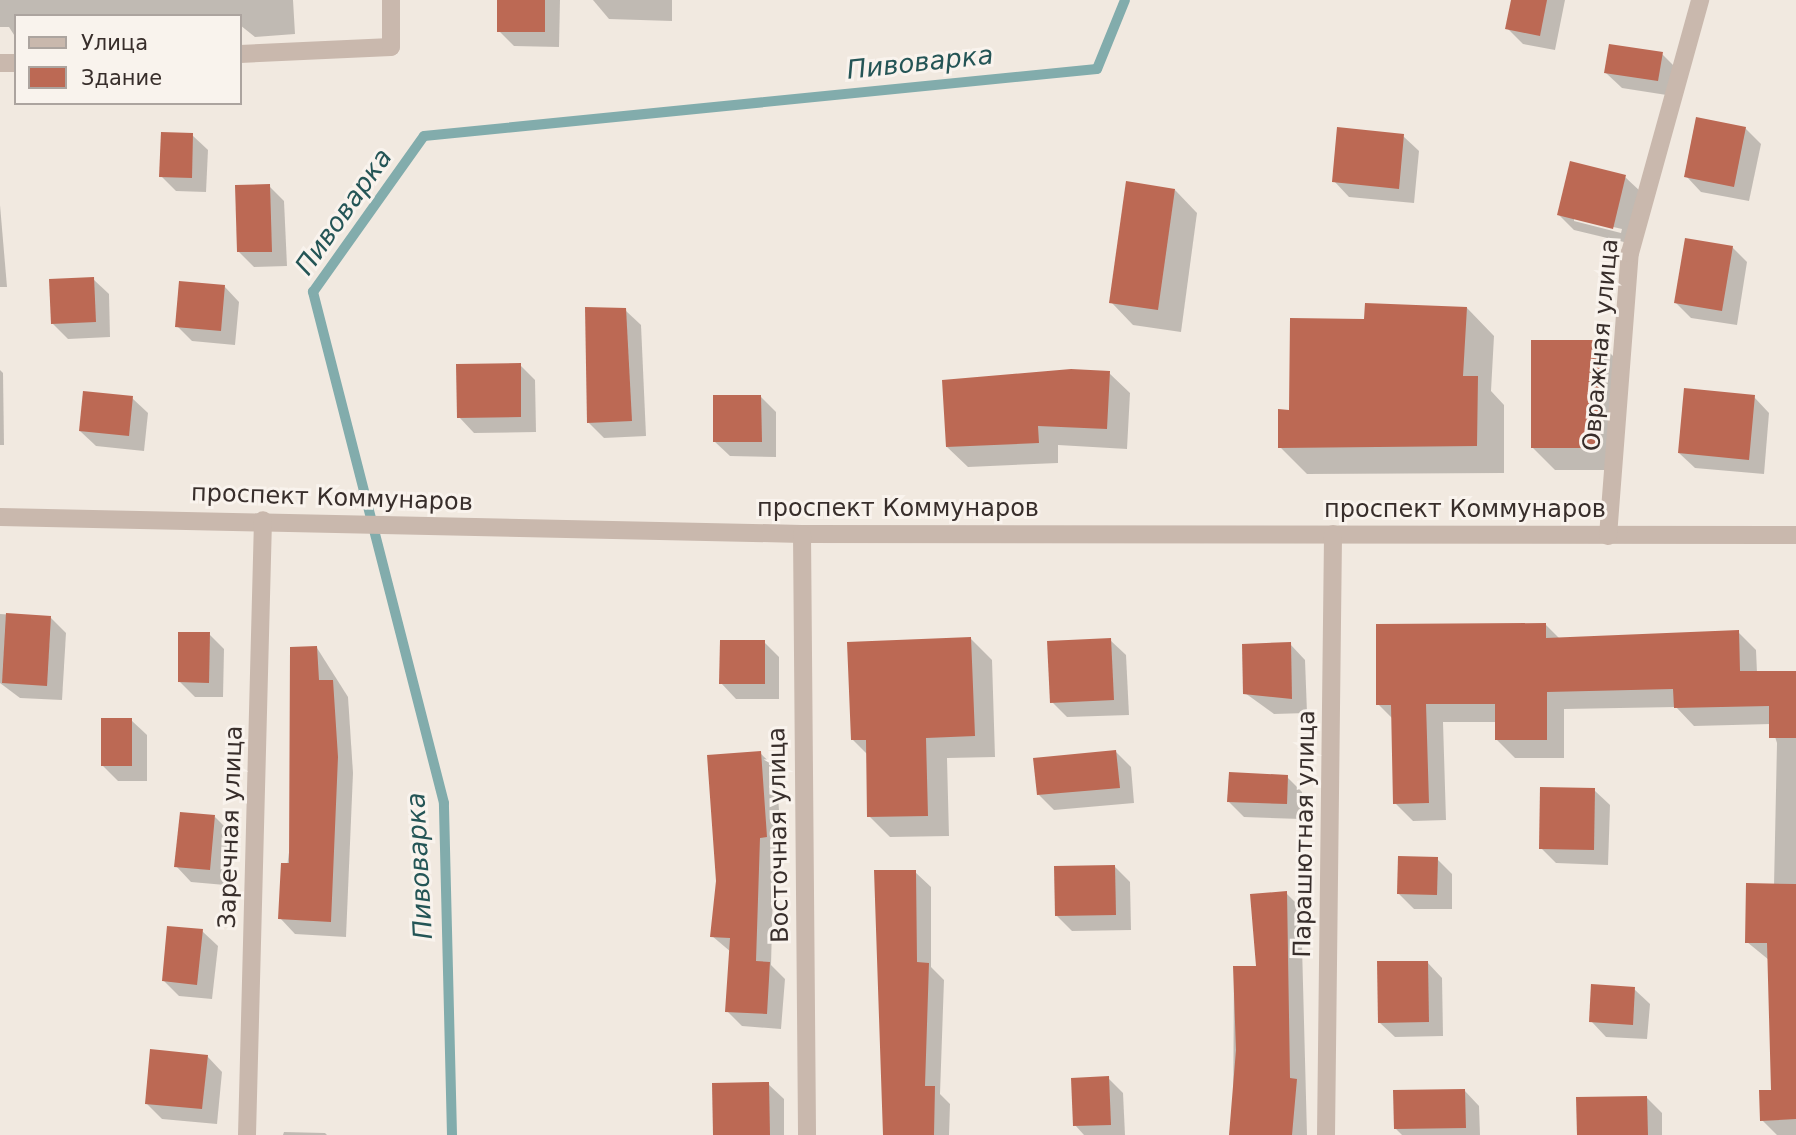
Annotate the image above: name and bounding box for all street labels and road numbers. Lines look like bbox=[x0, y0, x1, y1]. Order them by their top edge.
street label: Овражная улица bbox=[1577, 238, 1625, 452]
street label: проспект Коммунаров bbox=[191, 479, 473, 517]
street label: проспект Коммунаров bbox=[757, 495, 1039, 523]
street label: проспект Коммунаров bbox=[1324, 496, 1606, 524]
street label: Парашютная улица bbox=[1288, 710, 1322, 958]
street label: Заречная улица bbox=[213, 725, 249, 929]
street label: Восточная улица bbox=[763, 727, 795, 943]

